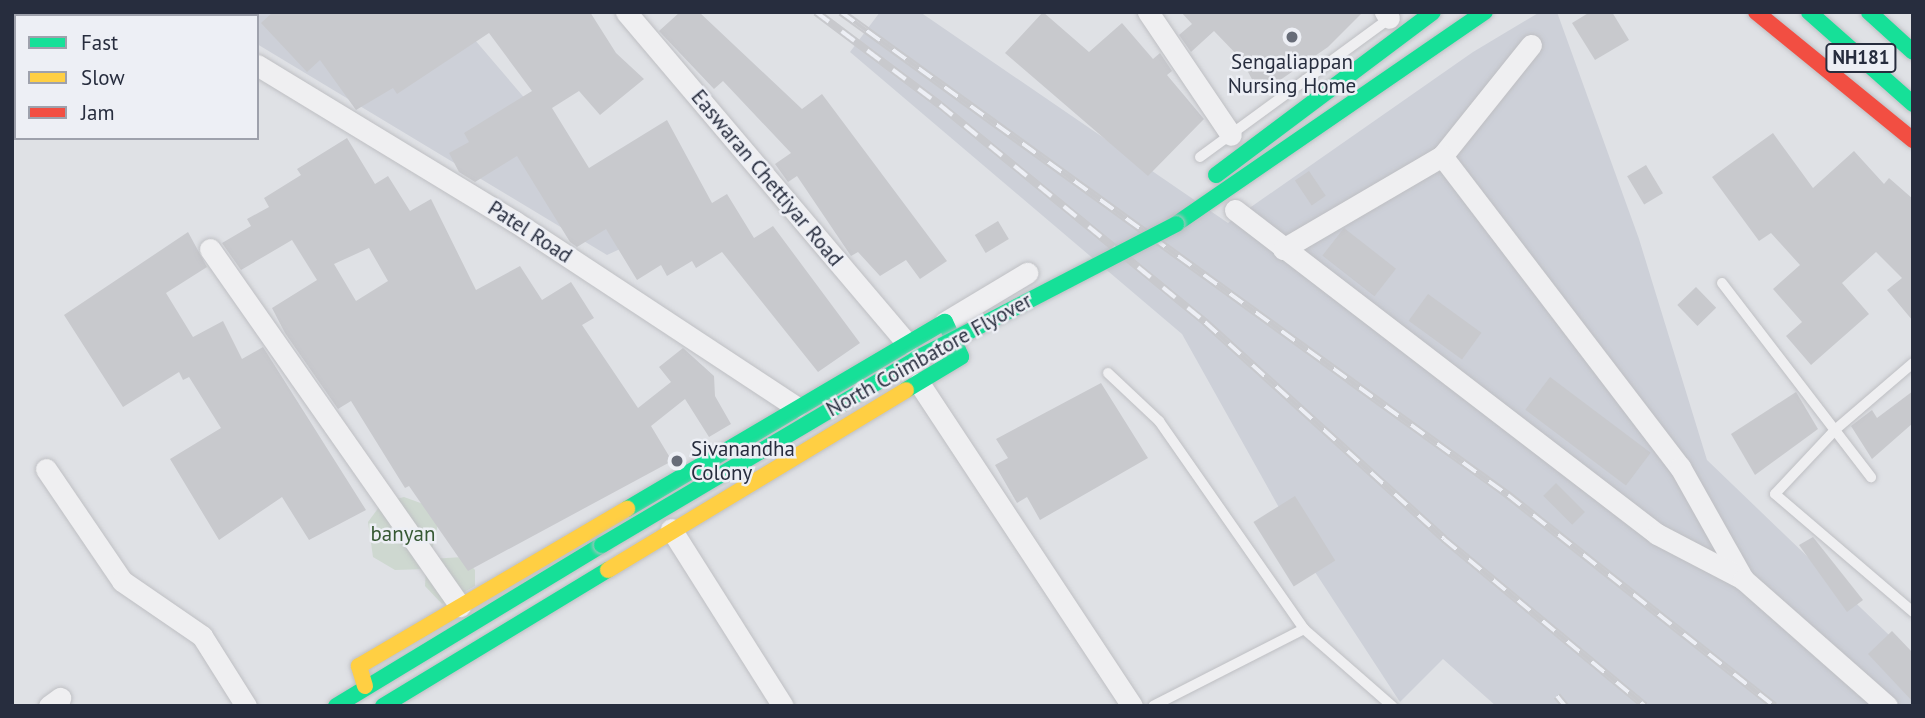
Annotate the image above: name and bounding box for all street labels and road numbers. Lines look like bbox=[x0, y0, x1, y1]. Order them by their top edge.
road number: NH181 bbox=[1824, 43, 1898, 74]
street label: Easwaran Chettiyar Road bbox=[686, 85, 848, 271]
street label: Patel Road bbox=[483, 196, 577, 268]
street label: North Coimbatore Flyover bbox=[822, 288, 1036, 422]

